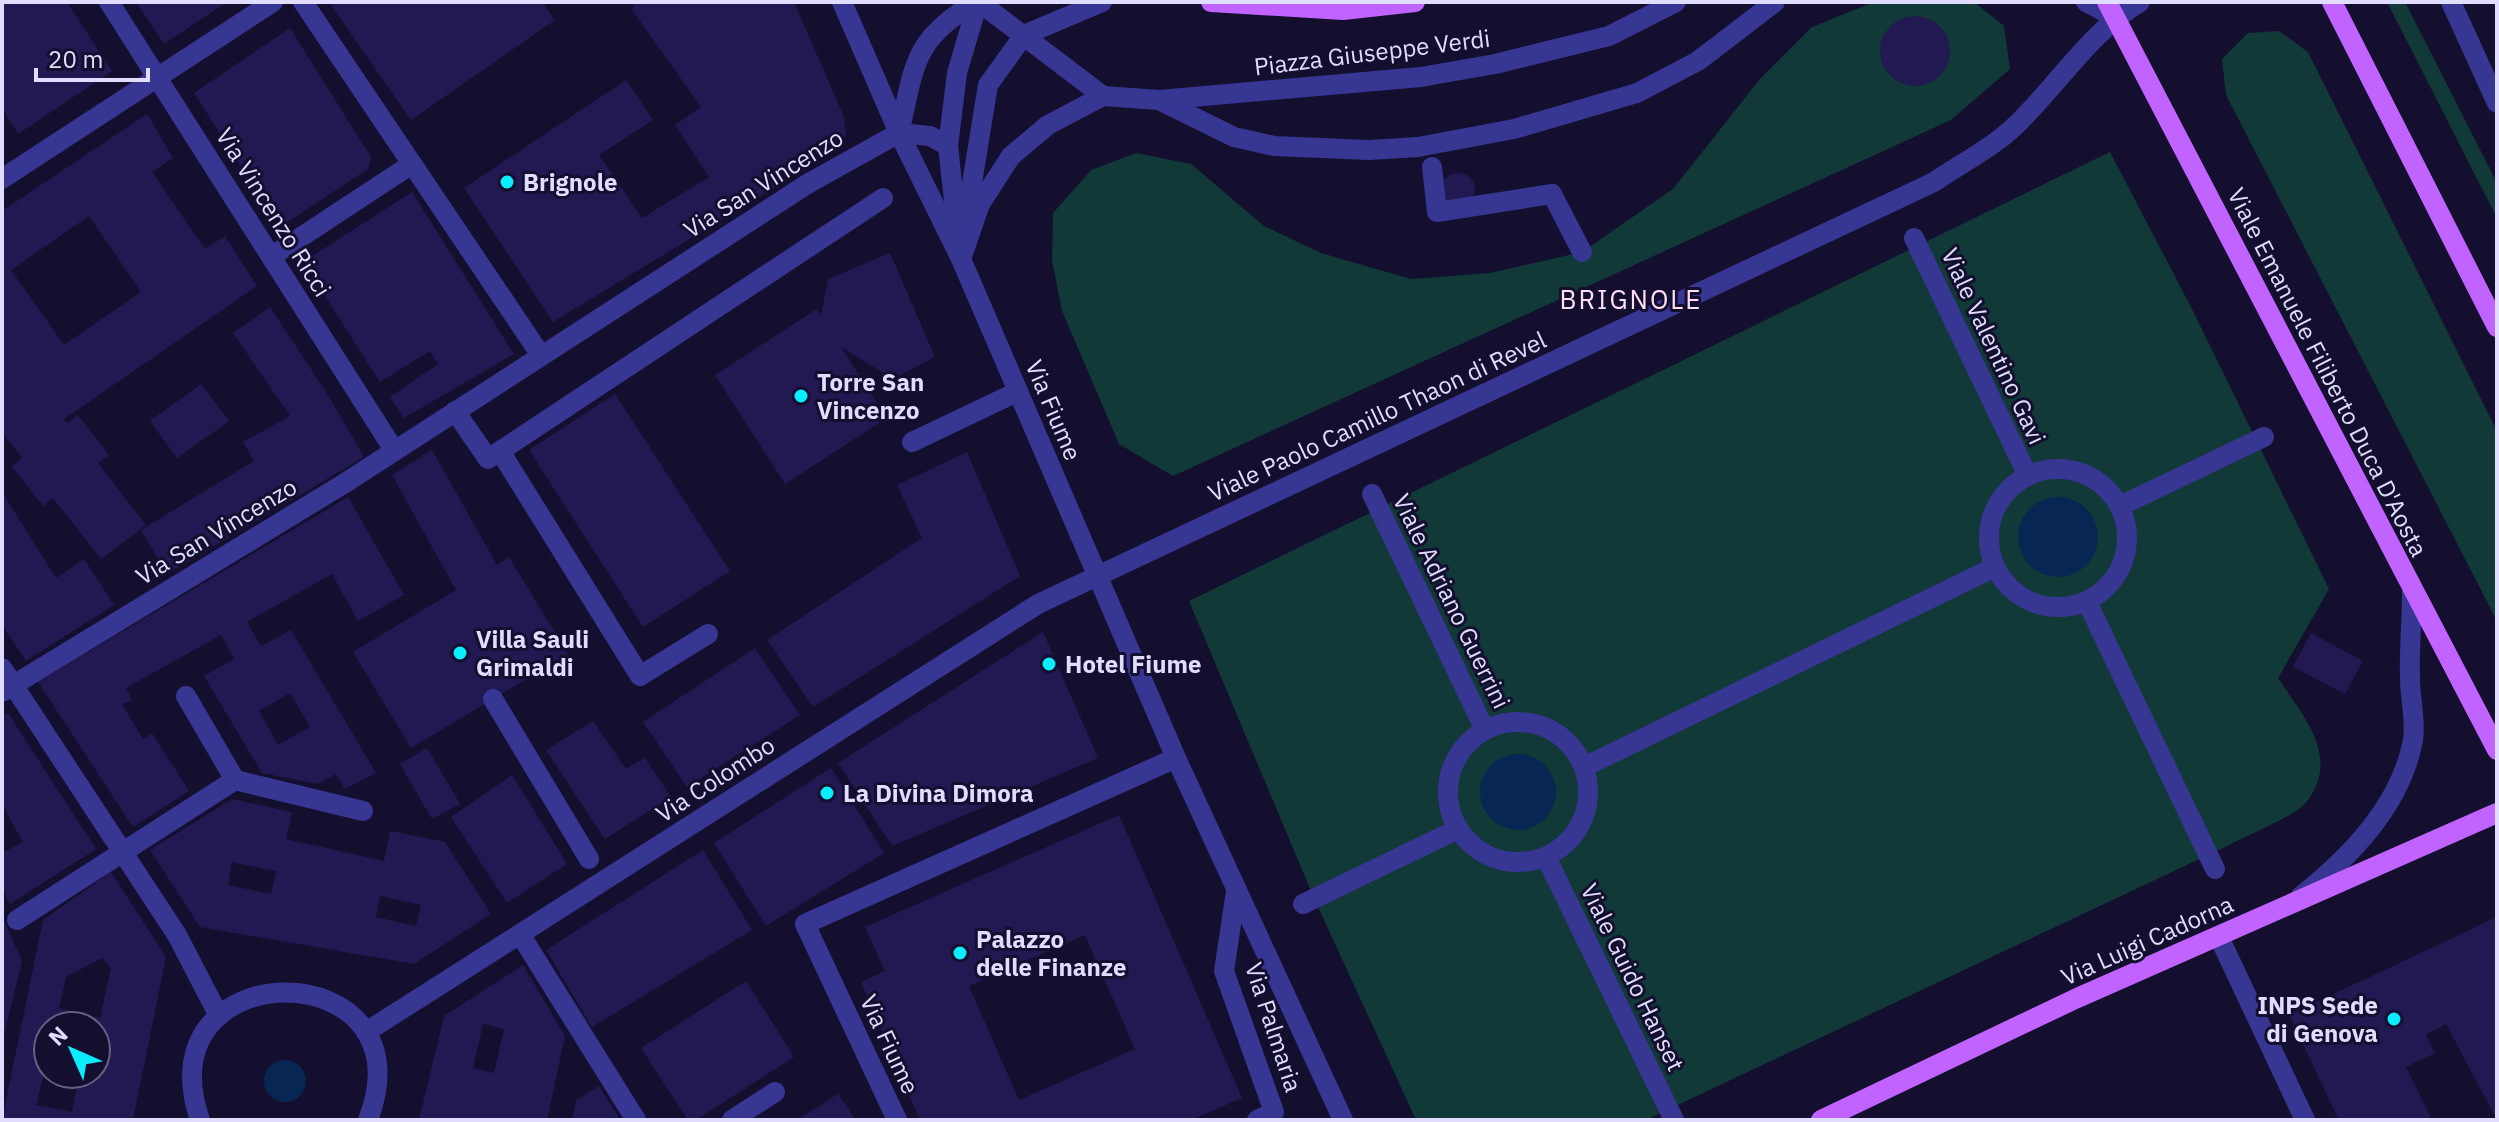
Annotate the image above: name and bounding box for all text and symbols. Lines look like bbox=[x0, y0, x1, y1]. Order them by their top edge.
street label: Piazza Giuseppe Verdi bbox=[1252, 22, 1492, 82]
scale bar bbox=[36, 32, 148, 82]
text: 20 m bbox=[48, 43, 103, 75]
street label: Via Vincenzo Ricci bbox=[209, 121, 339, 303]
street label: Via San Vincenzo bbox=[677, 121, 849, 245]
place label: Brignole bbox=[523, 166, 617, 198]
marker: Brignole bbox=[498, 173, 516, 191]
street label: Viale Emanuele Filiberto Duca D'Aosta bbox=[2221, 182, 2435, 562]
street label: Viale Valentino Gavi bbox=[1934, 243, 2054, 449]
district label: BRIGNOLE bbox=[1559, 282, 1703, 316]
street label: Viale Paolo Camillo Thaon di Revel bbox=[1203, 323, 1551, 509]
street label: Via Fiume bbox=[1019, 355, 1089, 465]
place label: Torre San Vincenzo bbox=[817, 366, 924, 426]
marker: Torre San Vincenzo bbox=[792, 387, 810, 405]
street label: Via San Vincenzo bbox=[130, 470, 302, 592]
street label: Viale Adriano Guerrini bbox=[1386, 488, 1518, 714]
place label: Villa Sauli Grimaldi bbox=[476, 623, 589, 683]
marker: Villa Sauli Grimaldi bbox=[451, 644, 469, 662]
place label: Hotel Fiume bbox=[1065, 648, 1201, 680]
marker: Hotel Fiume bbox=[1040, 655, 1058, 673]
street label: Via Colombo bbox=[649, 729, 781, 829]
place label: La Divina Dimora bbox=[843, 777, 1034, 809]
marker: La Divina Dimora bbox=[818, 784, 836, 802]
street label: Viale Guido Hanset bbox=[1574, 878, 1692, 1076]
street label: Via Luigi Cadorna bbox=[2056, 888, 2238, 992]
place label: Palazzo delle Finanze bbox=[976, 923, 1126, 983]
marker: Palazzo delle Finanze bbox=[951, 944, 969, 962]
street label: Via Palmaria bbox=[1238, 958, 1310, 1096]
street label: Via Fiume bbox=[853, 989, 927, 1099]
place label: INPS Sede di Genova bbox=[2258, 989, 2378, 1049]
north arrow bbox=[32, 1010, 112, 1090]
marker: INPS Sede di Genova bbox=[2385, 1010, 2403, 1028]
text: N bbox=[42, 1020, 73, 1051]

